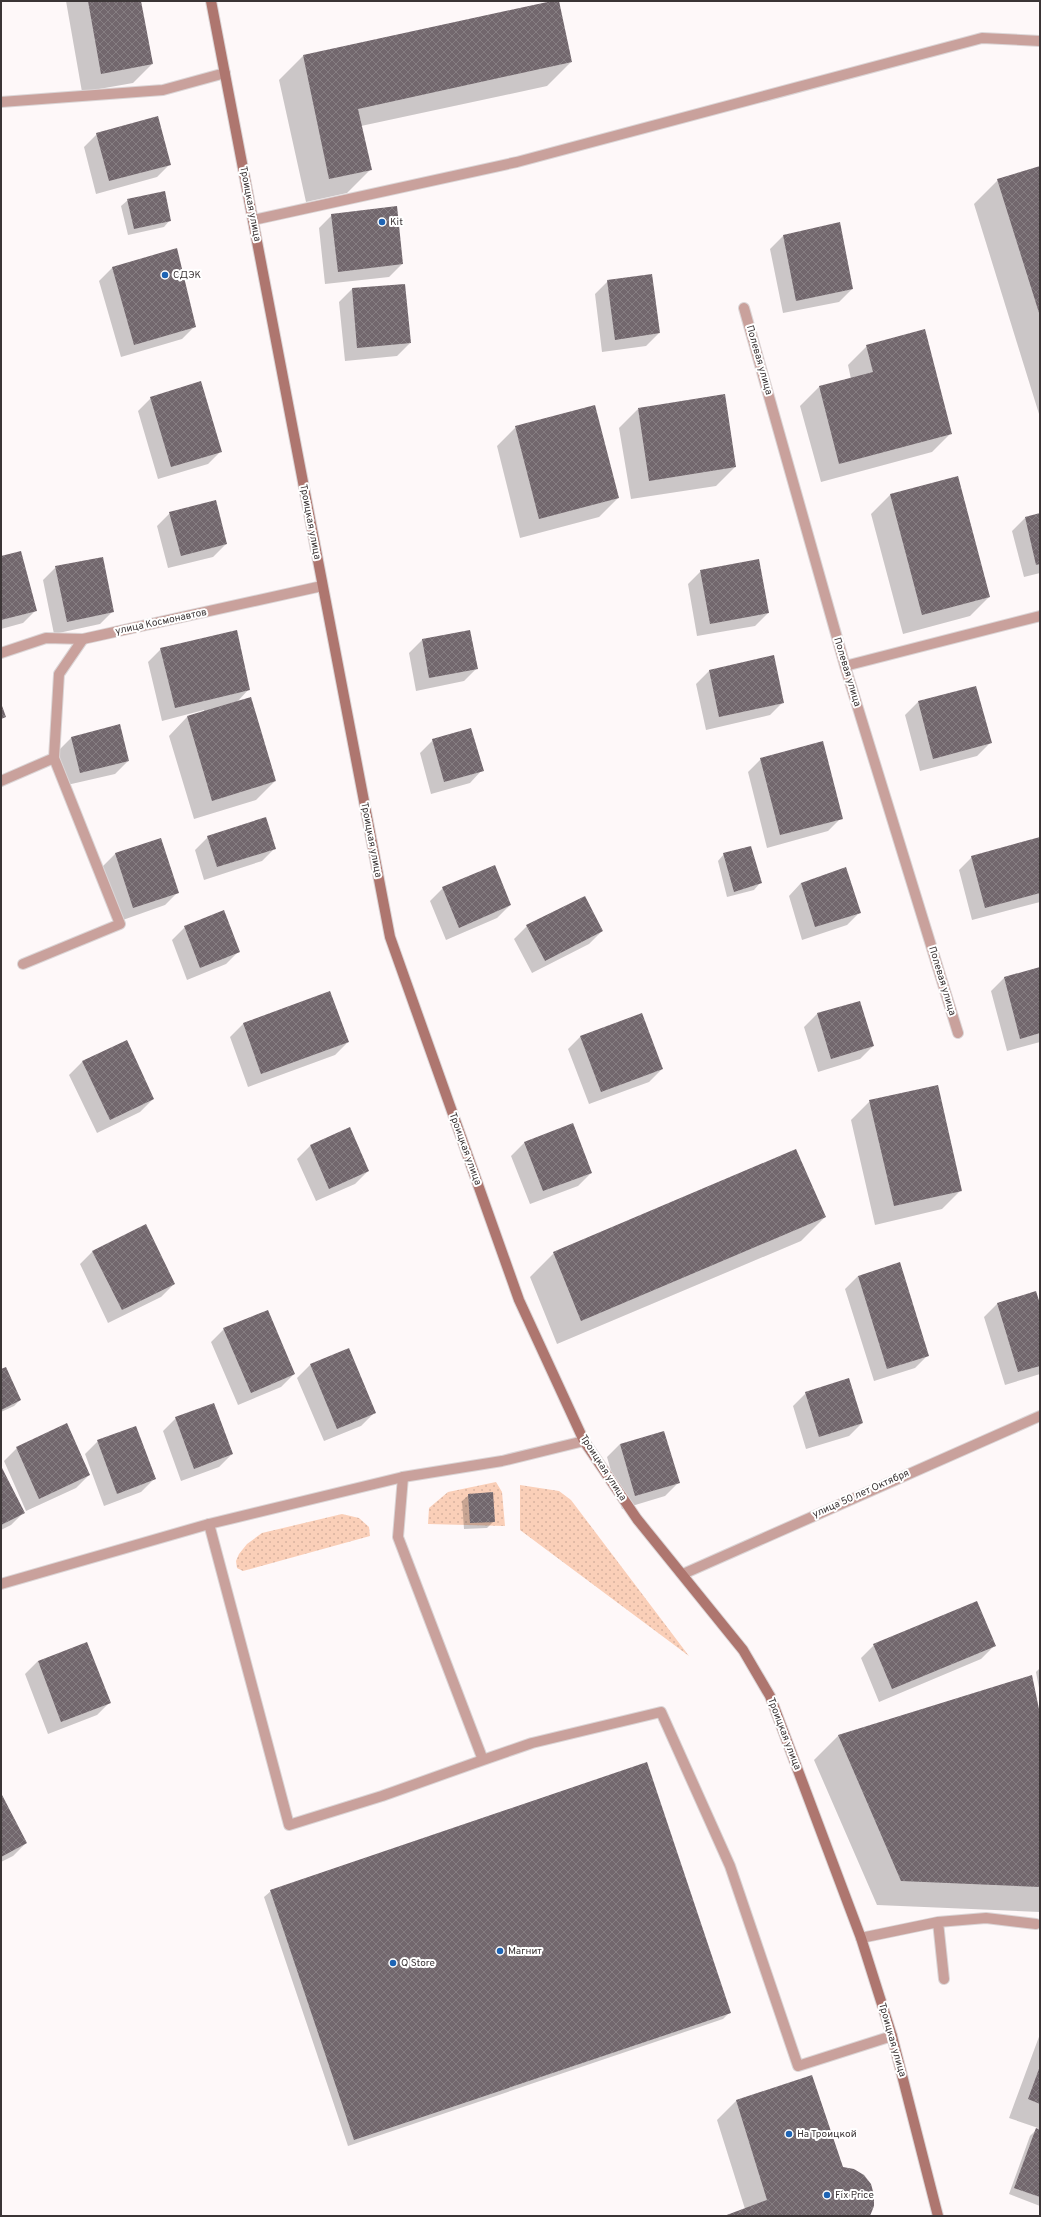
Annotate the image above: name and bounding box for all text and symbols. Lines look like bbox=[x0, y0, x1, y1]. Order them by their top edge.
street label: Троицкая улица bbox=[236, 165, 264, 243]
place label: Kit bbox=[390, 216, 403, 229]
marker: Kit bbox=[377, 217, 387, 227]
place label: СДЭК bbox=[173, 269, 201, 282]
marker: СДЭК bbox=[160, 270, 170, 280]
street label: Полевая улица bbox=[743, 324, 775, 396]
street label: Троицкая улица bbox=[296, 483, 324, 561]
street label: улица Космонавтов bbox=[114, 606, 208, 638]
street label: Полевая улица bbox=[830, 636, 864, 708]
street label: Троицкая улица bbox=[357, 801, 385, 879]
street label: Полевая улица bbox=[925, 945, 959, 1017]
street label: Троицкая улица bbox=[446, 1111, 484, 1187]
street label: Троицкая улица bbox=[577, 1432, 629, 1504]
street label: улица 50 лет Октября bbox=[811, 1467, 911, 1521]
street label: Троицкая улица bbox=[764, 1696, 804, 1772]
place label: Магнит bbox=[508, 1945, 542, 1958]
marker: Магнит bbox=[495, 1946, 505, 1956]
place label: Q Store bbox=[401, 1957, 435, 1970]
marker: Q Store bbox=[388, 1958, 398, 1968]
street label: Троицкая улица bbox=[875, 2002, 909, 2078]
place label: На Троицкой bbox=[797, 2128, 857, 2141]
marker: На Троицкой bbox=[784, 2129, 794, 2139]
place label: Fix Price bbox=[835, 2189, 874, 2202]
marker: Fix Price bbox=[822, 2190, 832, 2200]

